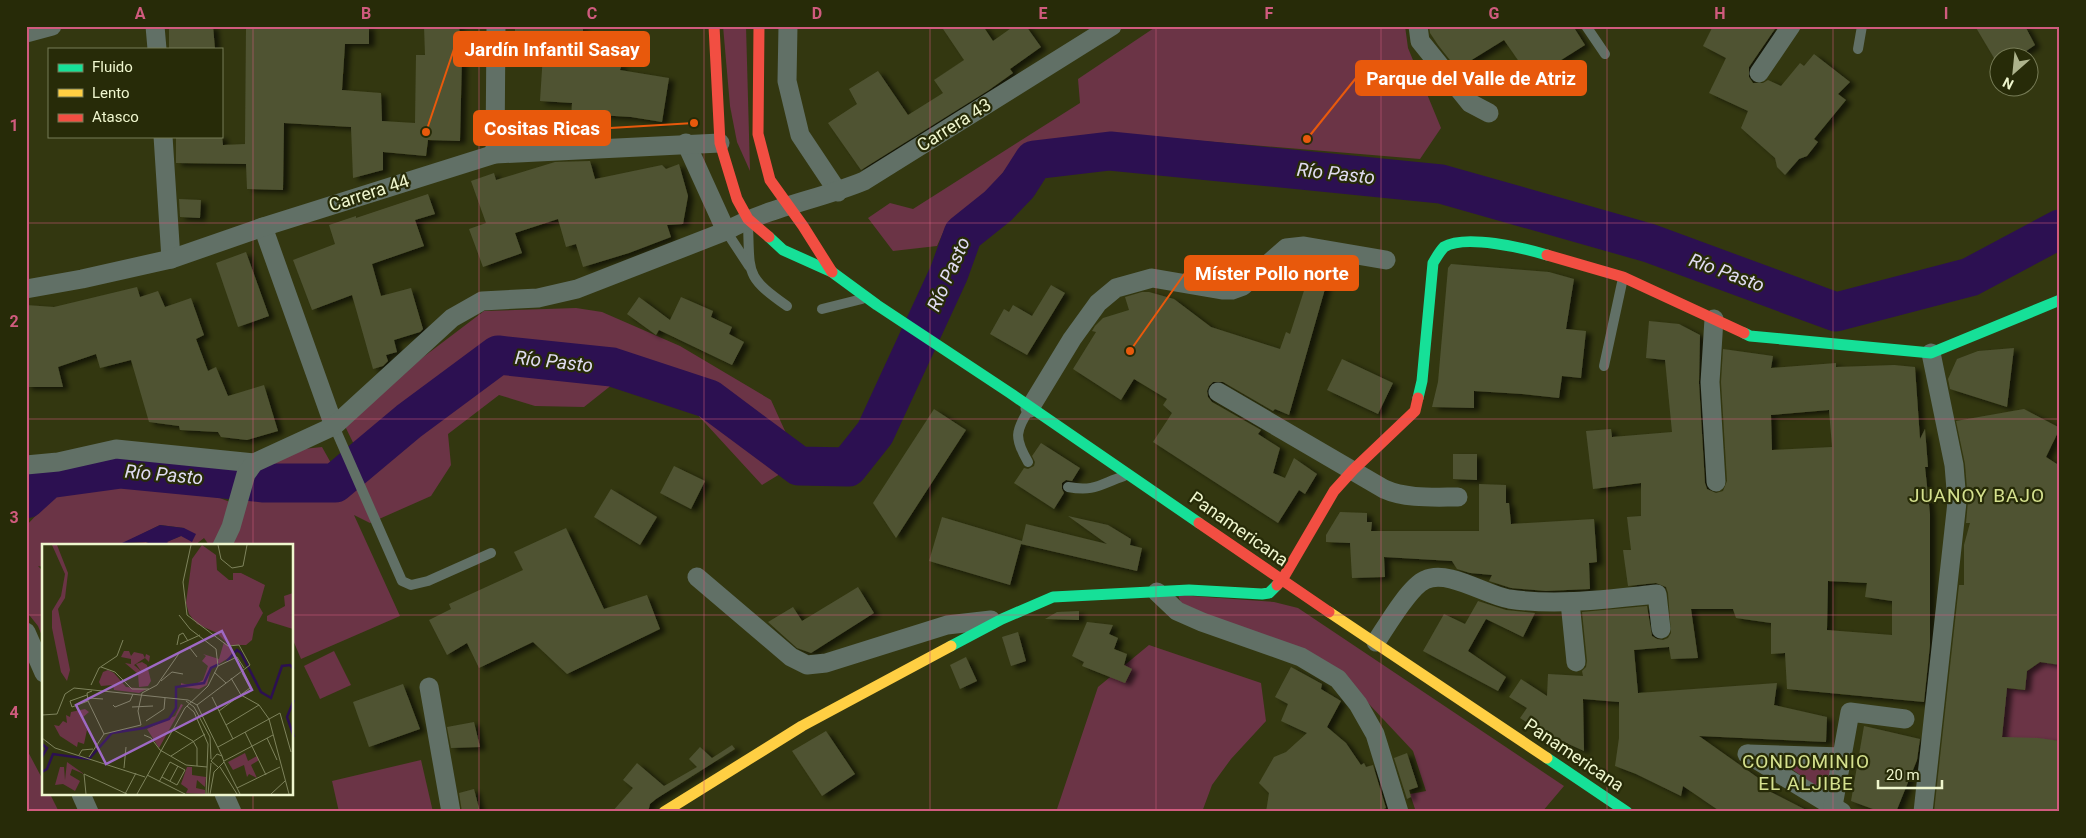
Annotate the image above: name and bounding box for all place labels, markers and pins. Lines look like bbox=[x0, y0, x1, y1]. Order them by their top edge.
callout: Jardín Infantil Sasay bbox=[454, 32, 649, 66]
callout: Parque del Valle de Atriz bbox=[1356, 61, 1586, 95]
callout: Cositas Ricas bbox=[474, 111, 610, 145]
callout: Míster Pollo norte bbox=[1185, 256, 1358, 290]

